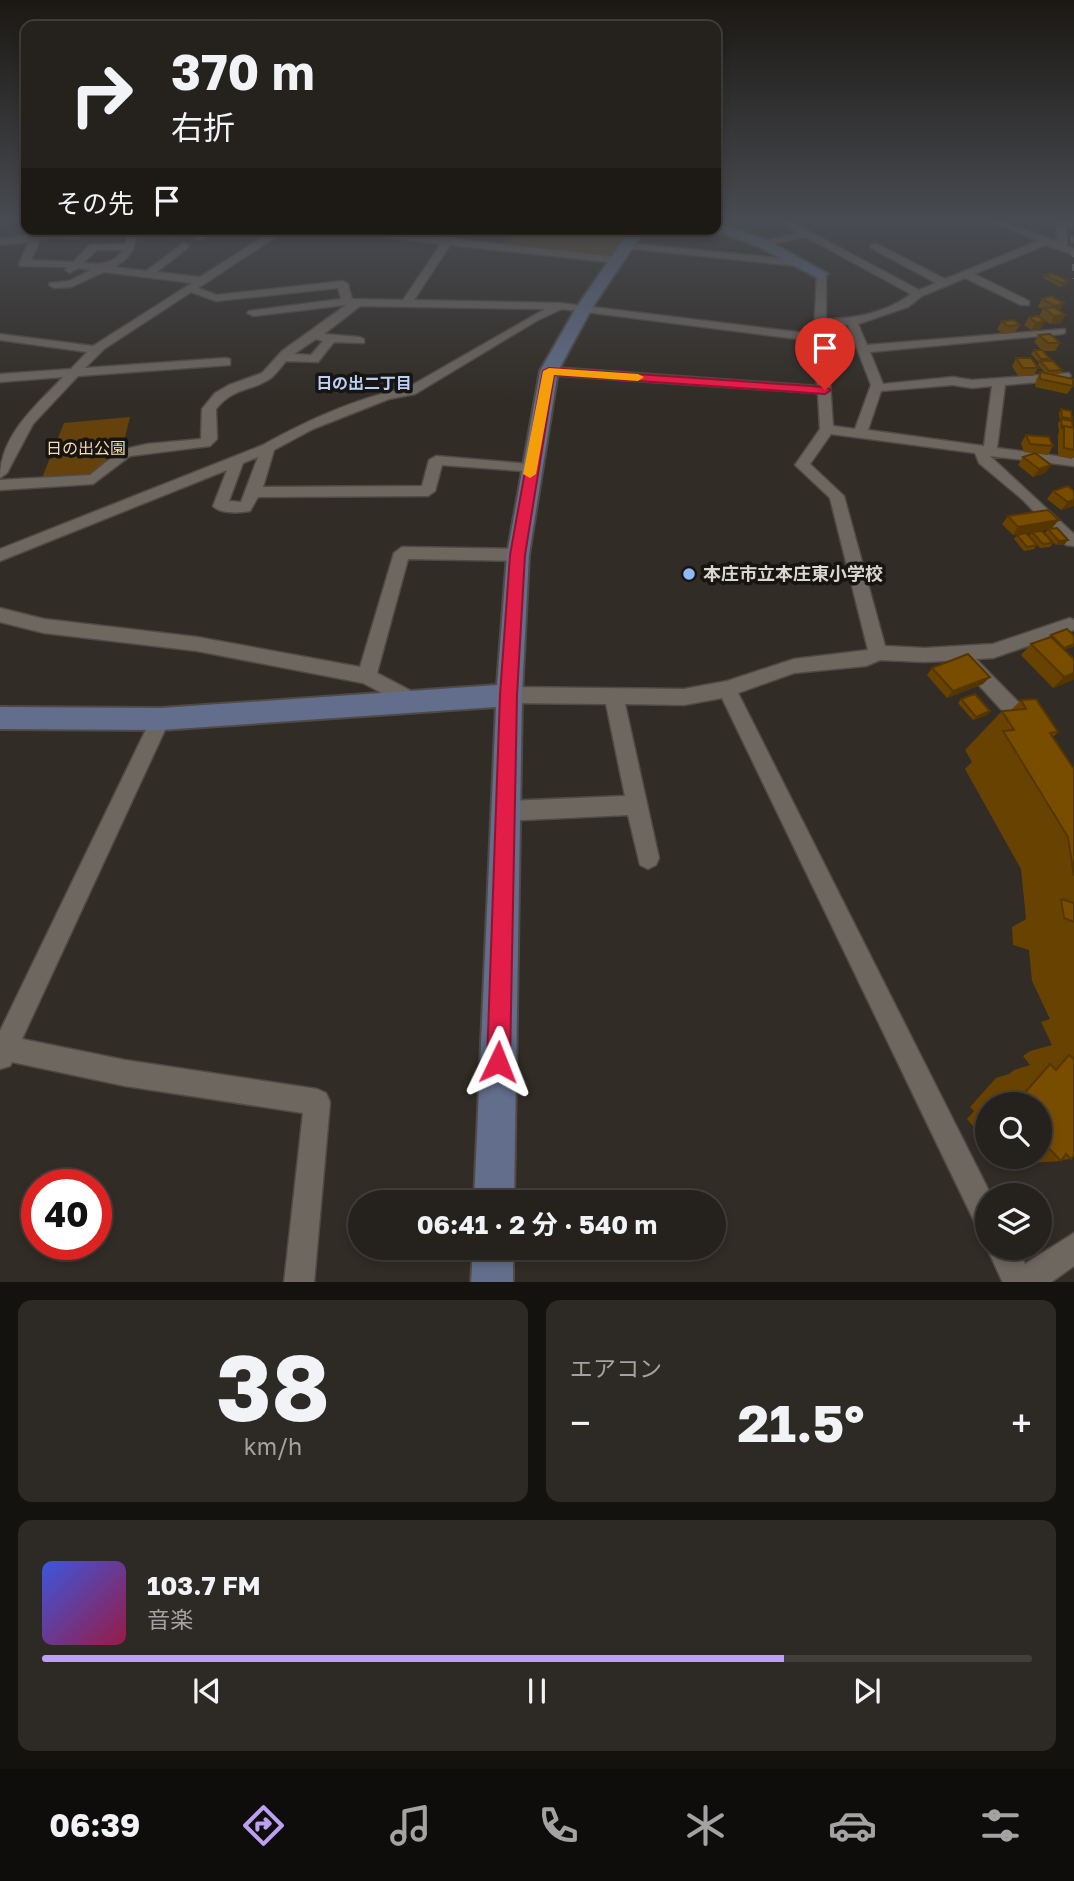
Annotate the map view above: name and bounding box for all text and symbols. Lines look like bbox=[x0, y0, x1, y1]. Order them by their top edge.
text: 370 m bbox=[171, 42, 315, 101]
icon: right bbox=[56, 49, 147, 140]
text: 右折 bbox=[171, 108, 235, 146]
icon: arrive bbox=[148, 182, 186, 220]
text: その先 bbox=[56, 188, 134, 219]
pin bbox=[795, 318, 855, 390]
icon: arrive bbox=[806, 329, 844, 367]
district label: 日の出二丁目 bbox=[316, 373, 412, 393]
park label: 日の出公園 bbox=[46, 438, 126, 458]
place label: 本庄市立本庄東小学校 bbox=[703, 562, 883, 584]
marker: 本庄市立本庄東小学校 bbox=[681, 566, 697, 582]
position arrow bbox=[461, 1025, 535, 1099]
map controls bbox=[975, 1092, 1052, 1260]
button: search bbox=[975, 1092, 1052, 1169]
speed limit sign: 40 bbox=[21, 1169, 112, 1260]
button: layers bbox=[975, 1183, 1052, 1260]
text: 06:41 · 2 分 · 540 m bbox=[417, 1209, 657, 1240]
text: 38 bbox=[216, 1332, 330, 1441]
text: エアコン bbox=[570, 1354, 662, 1382]
text: 21.5° bbox=[737, 1391, 865, 1453]
text: − bbox=[570, 1400, 591, 1445]
text: + bbox=[1011, 1400, 1032, 1445]
text: km/h bbox=[244, 1432, 302, 1460]
text: 103.7 FM bbox=[147, 1570, 261, 1601]
text: 音楽 bbox=[147, 1605, 193, 1633]
icon: previous bbox=[188, 1672, 226, 1710]
icon: pause bbox=[518, 1672, 556, 1710]
icon: next bbox=[848, 1672, 886, 1710]
icon: directions bbox=[239, 1801, 288, 1850]
icon: music bbox=[386, 1801, 435, 1850]
icon: phone bbox=[534, 1801, 583, 1850]
icon: climate bbox=[681, 1801, 730, 1850]
icon: car bbox=[828, 1801, 877, 1850]
icon: filters bbox=[976, 1801, 1025, 1850]
text: 06:39 bbox=[49, 1806, 140, 1844]

